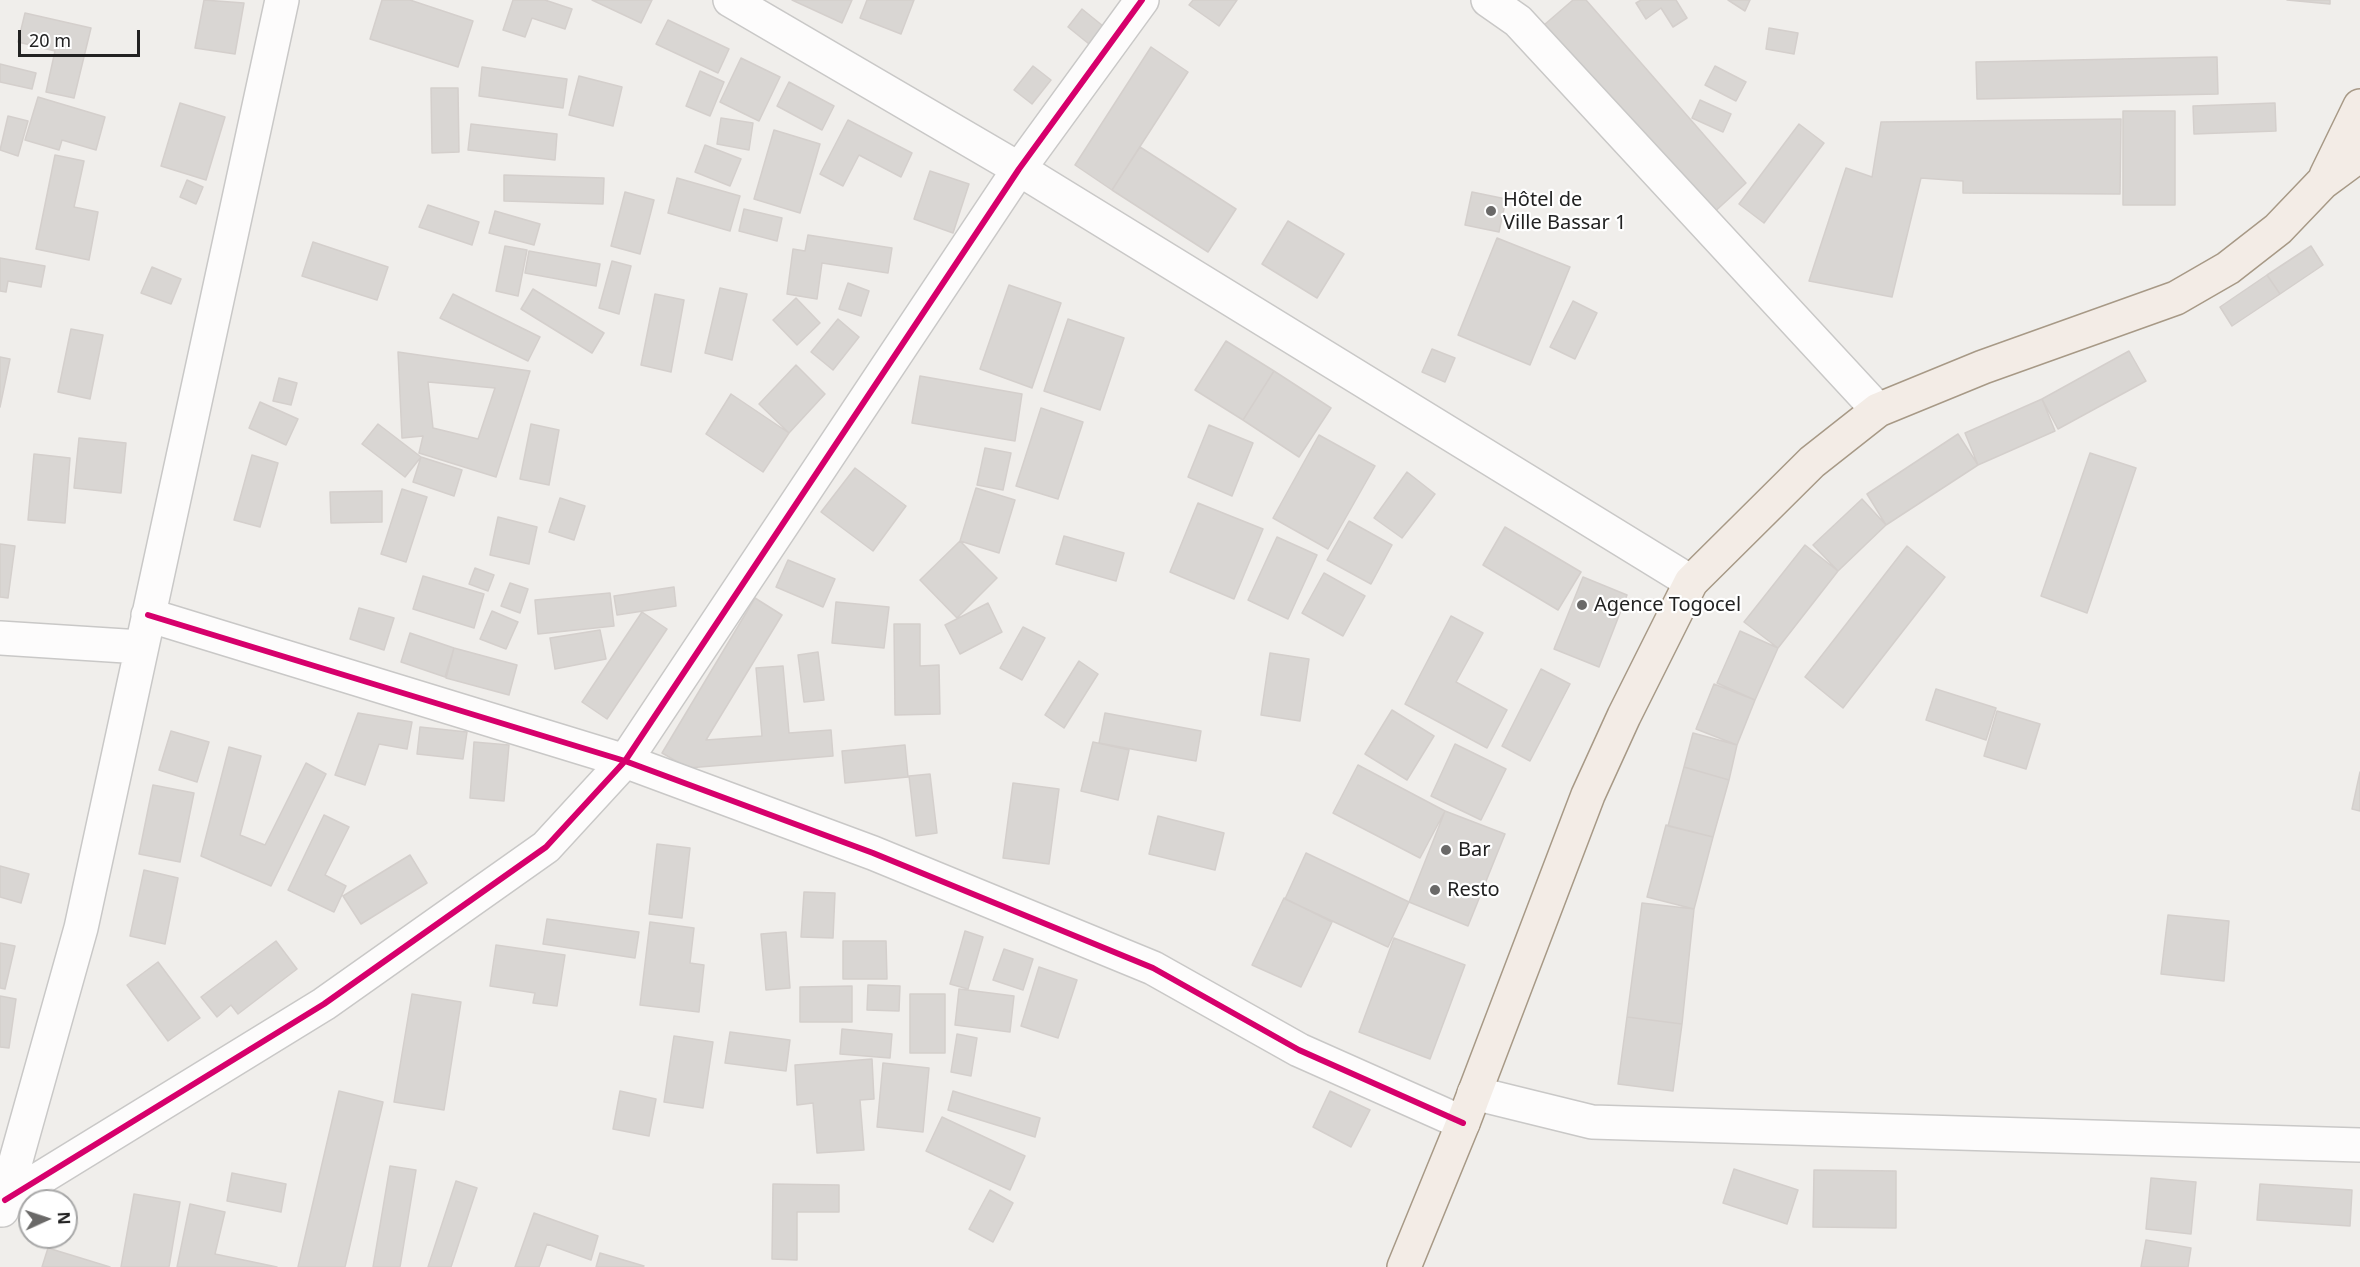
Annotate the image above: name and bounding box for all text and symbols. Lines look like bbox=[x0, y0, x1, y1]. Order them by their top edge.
scale bar bbox=[21, 18, 142, 56]
text: 20 m bbox=[29, 28, 71, 52]
place label: Hôtel de Ville Bassar 1 bbox=[1503, 188, 1626, 235]
marker: Hôtel de Ville Bassar 1 bbox=[1484, 204, 1498, 218]
place label: Agence Togocel bbox=[1594, 593, 1741, 617]
marker: Agence Togocel bbox=[1575, 598, 1589, 612]
place label: Bar bbox=[1458, 838, 1490, 862]
marker: Bar bbox=[1439, 843, 1453, 857]
place label: Resto bbox=[1447, 878, 1500, 902]
marker: Resto bbox=[1428, 883, 1442, 897]
north arrow bbox=[18, 1189, 78, 1249]
text: N bbox=[53, 1211, 75, 1225]

